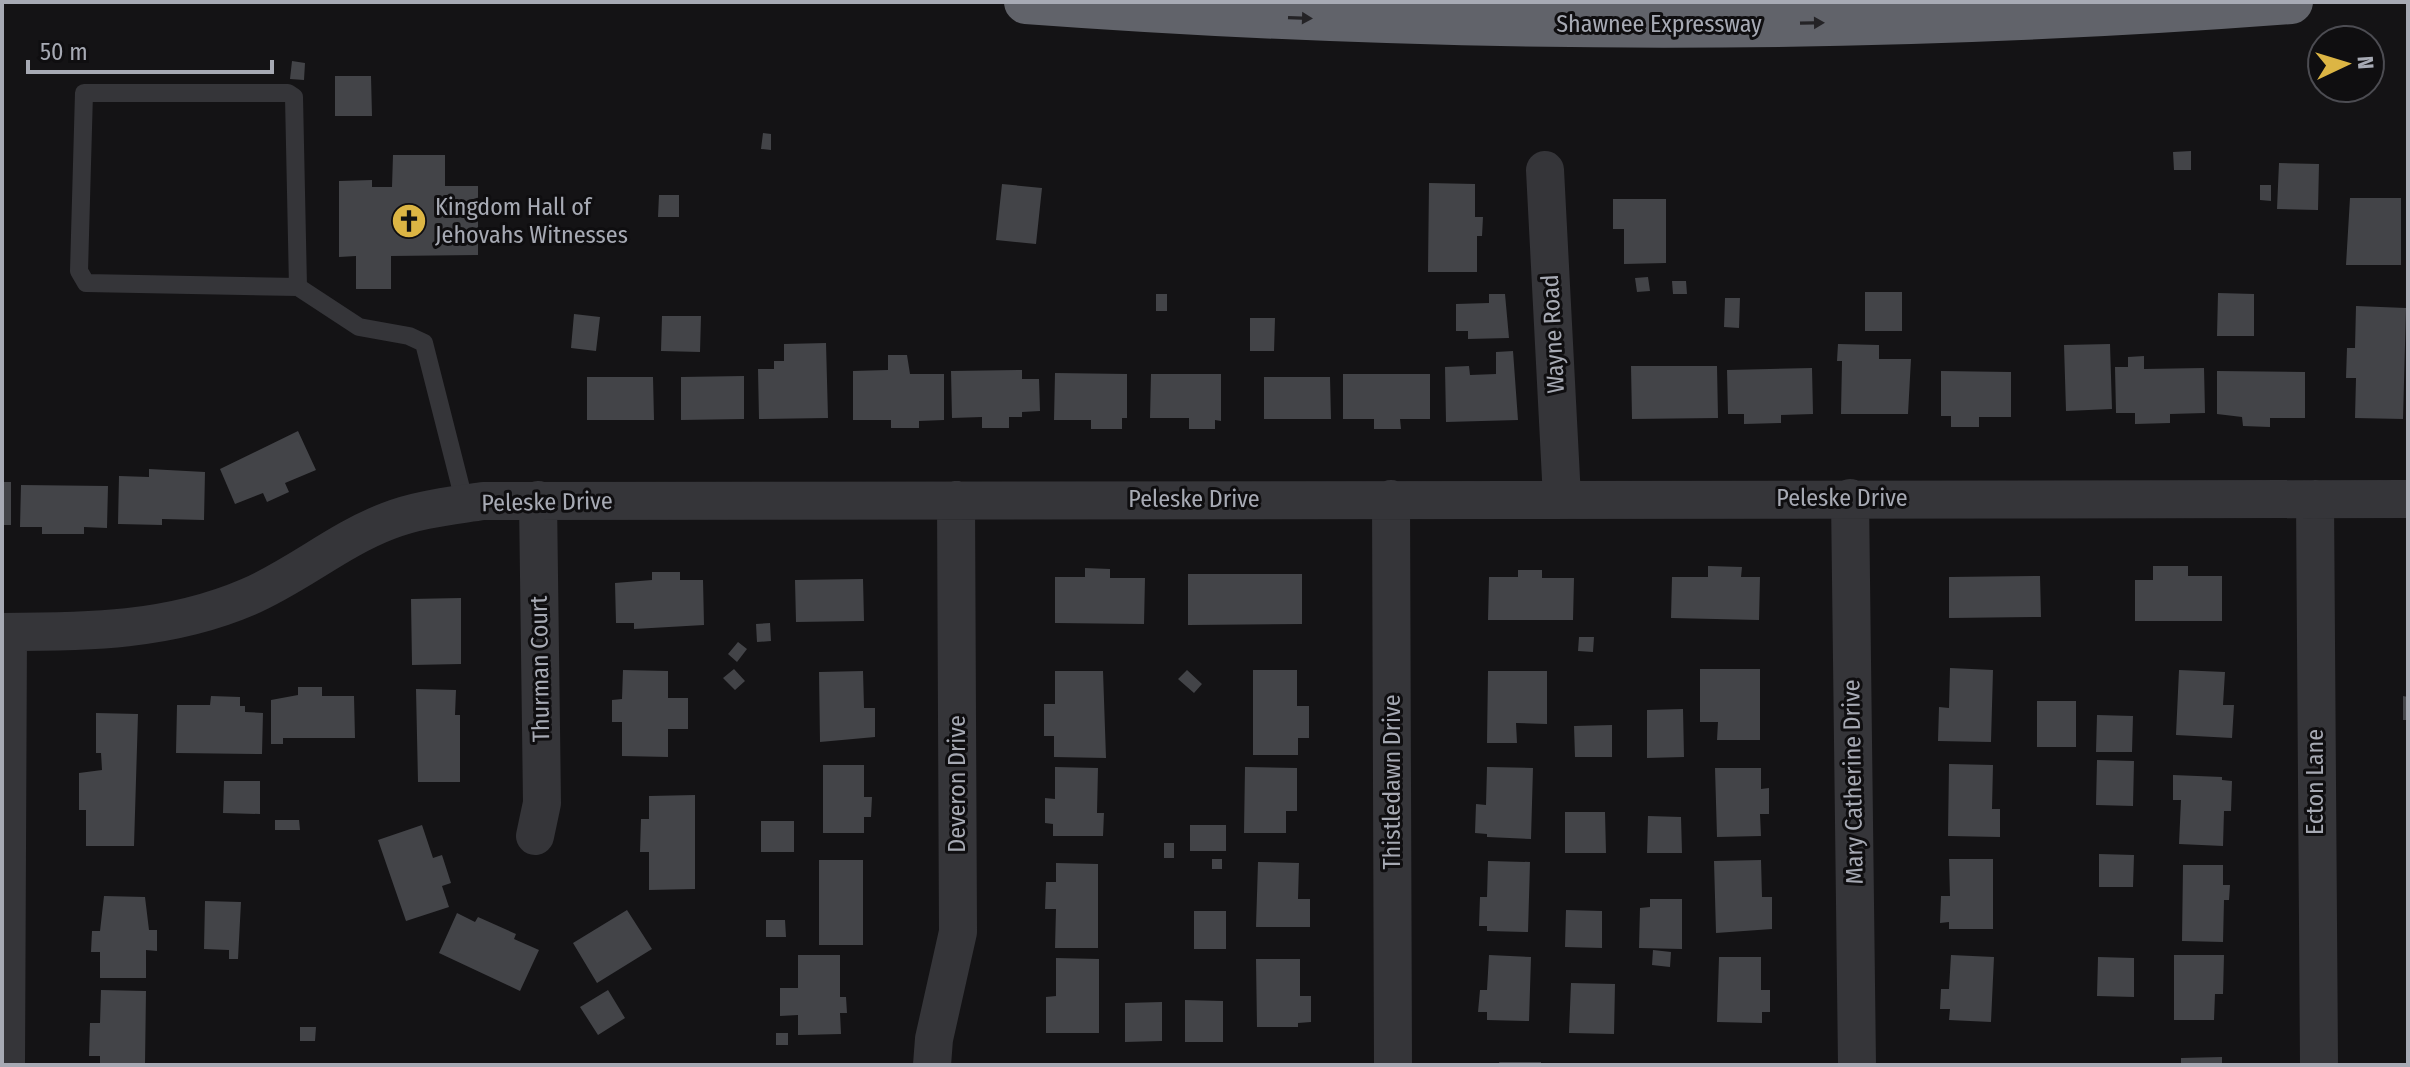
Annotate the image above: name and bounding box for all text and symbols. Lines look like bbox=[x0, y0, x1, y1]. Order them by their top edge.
street label: Shawnee Expressway bbox=[1556, 10, 1762, 38]
one-way arrow bbox=[1288, 11, 1313, 24]
one-way arrow bbox=[1800, 17, 1825, 29]
scale bar bbox=[28, 24, 272, 74]
north arrow bbox=[2306, 24, 2386, 104]
text: 50 m bbox=[40, 38, 88, 66]
text: N bbox=[2352, 55, 2379, 70]
place label: Kingdom Hall of Jehovahs Witnesses bbox=[435, 193, 628, 249]
church icon: Kingdom Hall of Jehovahs Witnesses bbox=[390, 202, 428, 240]
street label: Wayne Road bbox=[1536, 274, 1570, 394]
street label: Peleske Drive bbox=[1776, 484, 1908, 512]
street label: Peleske Drive bbox=[1128, 485, 1260, 513]
street label: Peleske Drive bbox=[481, 487, 613, 517]
street label: Thurman Court bbox=[525, 595, 555, 742]
street label: Mary Catherine Drive bbox=[1837, 679, 1869, 885]
street label: Thistledawn Drive bbox=[1378, 694, 1406, 870]
street label: Deveron Drive bbox=[943, 715, 971, 853]
street label: Ecton Lane bbox=[2301, 729, 2329, 835]

